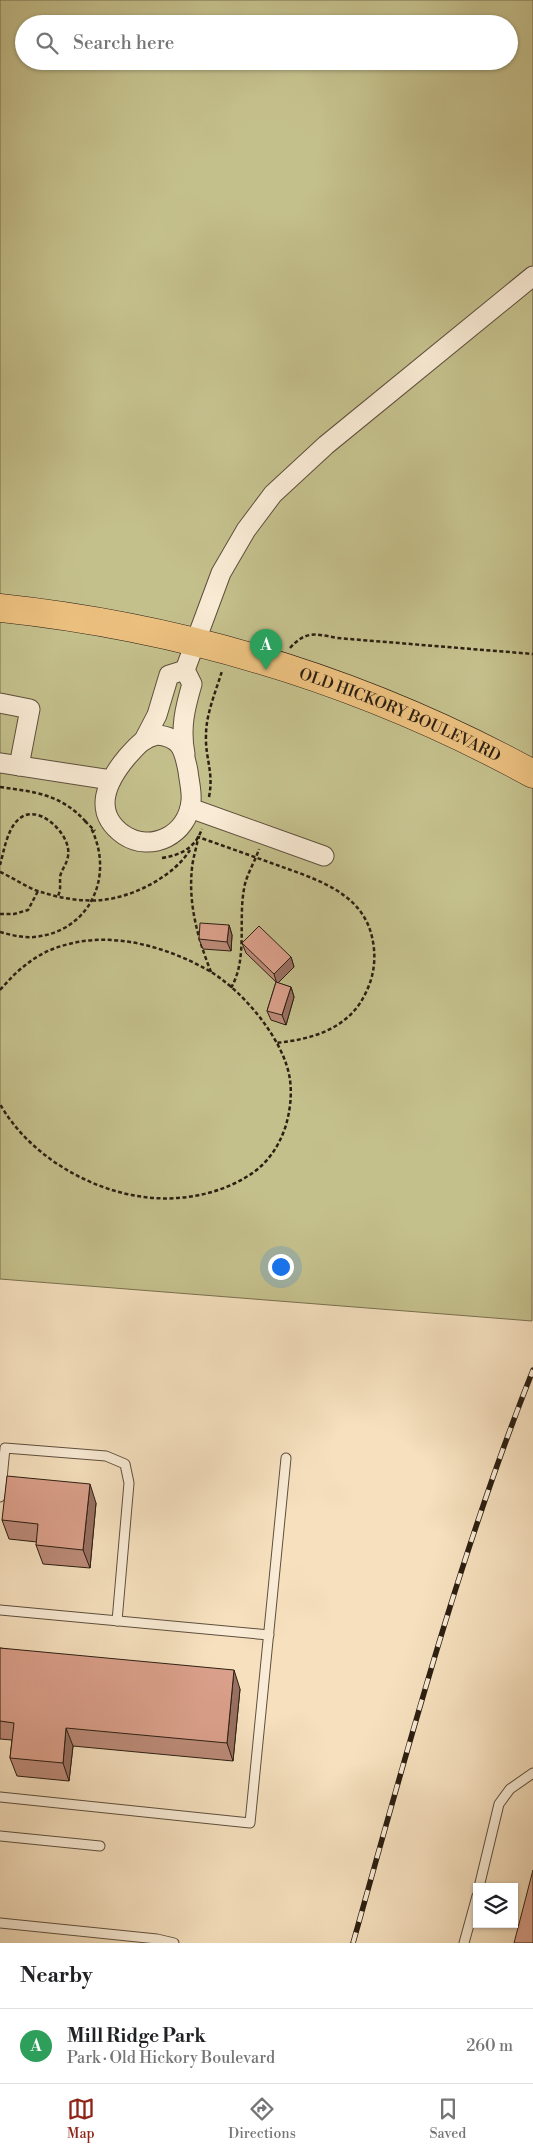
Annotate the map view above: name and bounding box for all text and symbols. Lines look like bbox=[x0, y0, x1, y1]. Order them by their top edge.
search box bbox=[15, 15, 518, 70]
icon: search bbox=[33, 29, 61, 57]
text: Search here bbox=[73, 31, 174, 55]
pin: A bbox=[250, 629, 282, 670]
street label: OLD HICKORY BOULEVARD bbox=[296, 664, 504, 766]
your location bbox=[268, 1254, 294, 1280]
map controls bbox=[473, 1883, 518, 1928]
button: layers bbox=[473, 1883, 518, 1928]
text: Nearby bbox=[20, 1963, 93, 1989]
text: Mill Ridge Park bbox=[67, 2024, 206, 2048]
text: A bbox=[30, 2036, 42, 2056]
text: 260 m bbox=[466, 2036, 513, 2056]
text: Park · Old Hickory Boulevard bbox=[67, 2048, 275, 2068]
tab: Map bbox=[67, 2095, 95, 2143]
tab: Directions bbox=[228, 2095, 296, 2143]
tab: Saved bbox=[429, 2095, 466, 2143]

